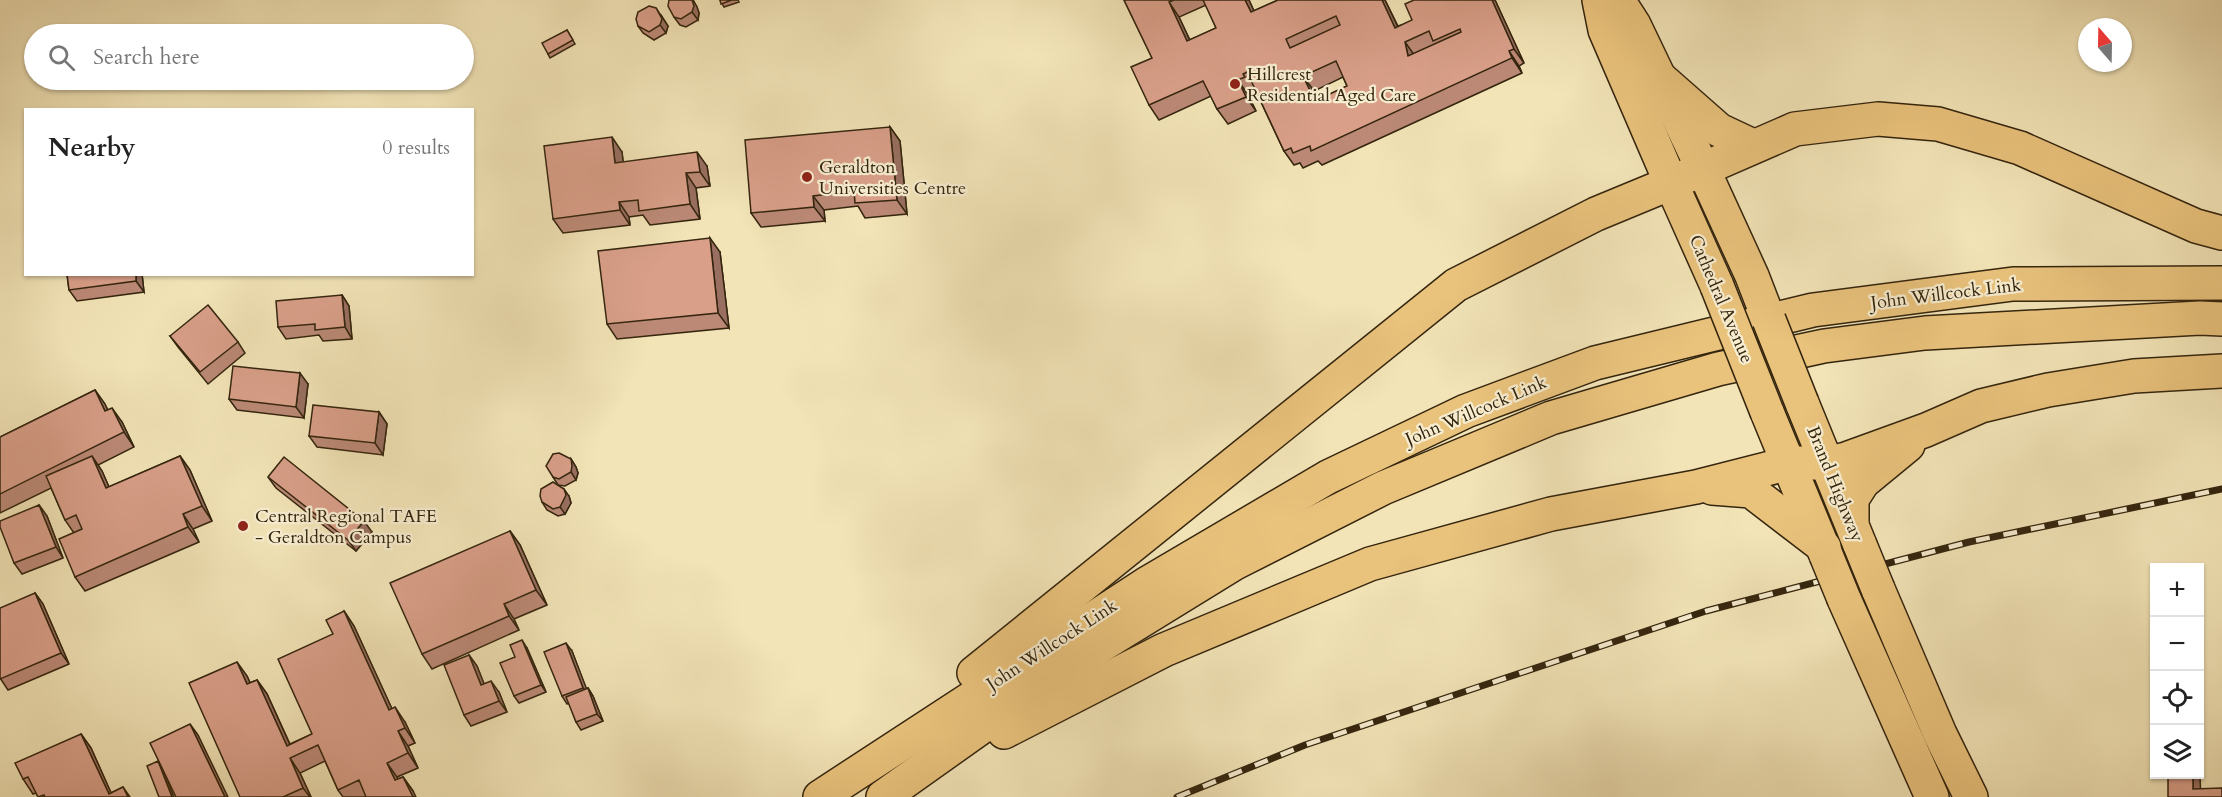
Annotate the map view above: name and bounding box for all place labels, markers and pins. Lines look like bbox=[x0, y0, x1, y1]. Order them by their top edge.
place label: Hillcrest Residential Aged Care bbox=[1247, 62, 1416, 108]
marker: Hillcrest Residential Aged Care bbox=[1228, 77, 1242, 91]
place label: Geraldton Universities Centre bbox=[819, 155, 966, 201]
marker: Geraldton Universities Centre bbox=[800, 170, 814, 184]
place label: Central Regional TAFE - Geraldton Campus bbox=[255, 504, 437, 550]
marker: Central Regional TAFE - Geraldton Campus bbox=[236, 519, 250, 533]

